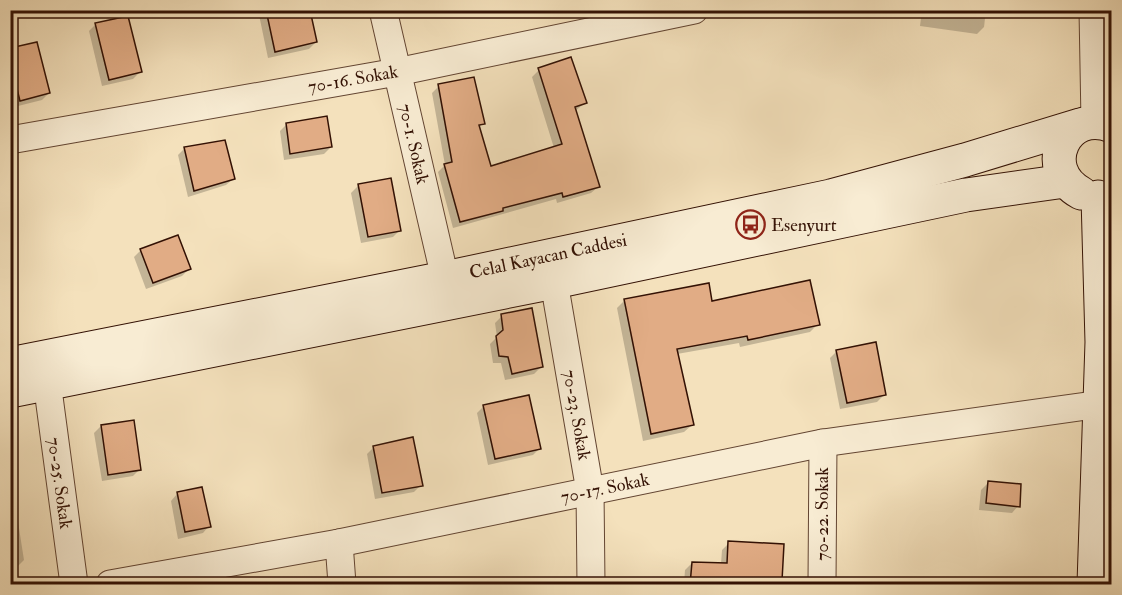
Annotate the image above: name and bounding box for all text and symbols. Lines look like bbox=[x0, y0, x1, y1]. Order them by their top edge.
street label: 70-16. Sokak bbox=[306, 60, 400, 99]
street label: 70-1. Sokak bbox=[393, 102, 434, 187]
bus stop icon: Esenyurt bbox=[734, 209, 766, 241]
place label: Esenyurt bbox=[771, 214, 837, 237]
street label: Celal Kayacan Caddesi bbox=[467, 228, 629, 284]
street label: 70-23. Sokak bbox=[557, 368, 596, 462]
street label: 70-25. Sokak bbox=[42, 436, 77, 531]
street label: 70-22. Sokak bbox=[811, 467, 834, 561]
street label: 70-17. Sokak bbox=[559, 468, 652, 509]

